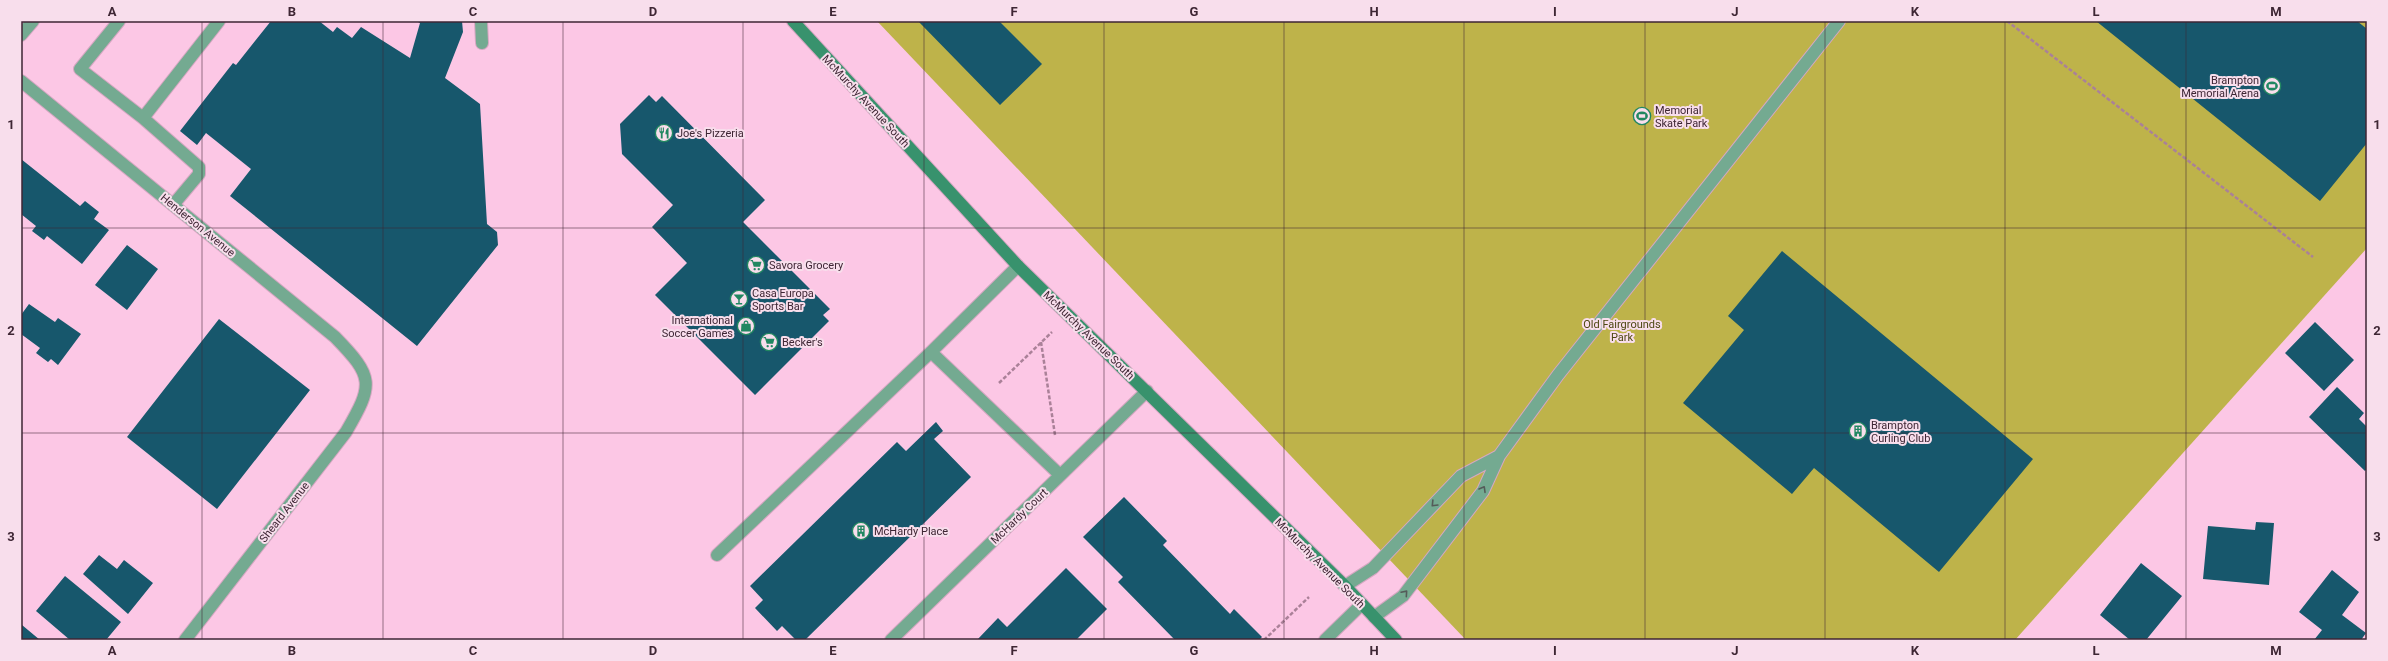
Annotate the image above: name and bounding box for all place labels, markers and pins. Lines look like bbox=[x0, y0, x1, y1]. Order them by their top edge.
place label: Brampton Memorial Arena bbox=[2181, 74, 2259, 100]
sports icon: Brampton Memorial Arena bbox=[2262, 76, 2282, 96]
place label: Memorial Skate Park bbox=[1655, 104, 1708, 130]
sports icon: Memorial Skate Park bbox=[1632, 106, 1652, 126]
restaurant icon: Joe's Pizzeria bbox=[654, 123, 674, 143]
place label: Joe's Pizzeria bbox=[677, 127, 744, 140]
supermarket icon: Savora Grocery bbox=[746, 255, 766, 275]
place label: Savora Grocery bbox=[769, 259, 844, 272]
place label: Casa Europa Sports Bar bbox=[752, 287, 814, 313]
bar icon: Casa Europa Sports Bar bbox=[729, 289, 749, 309]
place label: International Soccer Games bbox=[662, 314, 733, 340]
shop icon: International Soccer Games bbox=[736, 316, 756, 336]
supermarket icon: Becker's bbox=[759, 332, 779, 352]
place label: Becker's bbox=[782, 336, 823, 349]
place label: Brampton Curling Club bbox=[1871, 419, 1930, 445]
building icon: Brampton Curling Club bbox=[1848, 421, 1868, 441]
building icon: McHardy Place bbox=[851, 521, 871, 541]
place label: McHardy Place bbox=[874, 525, 948, 538]

